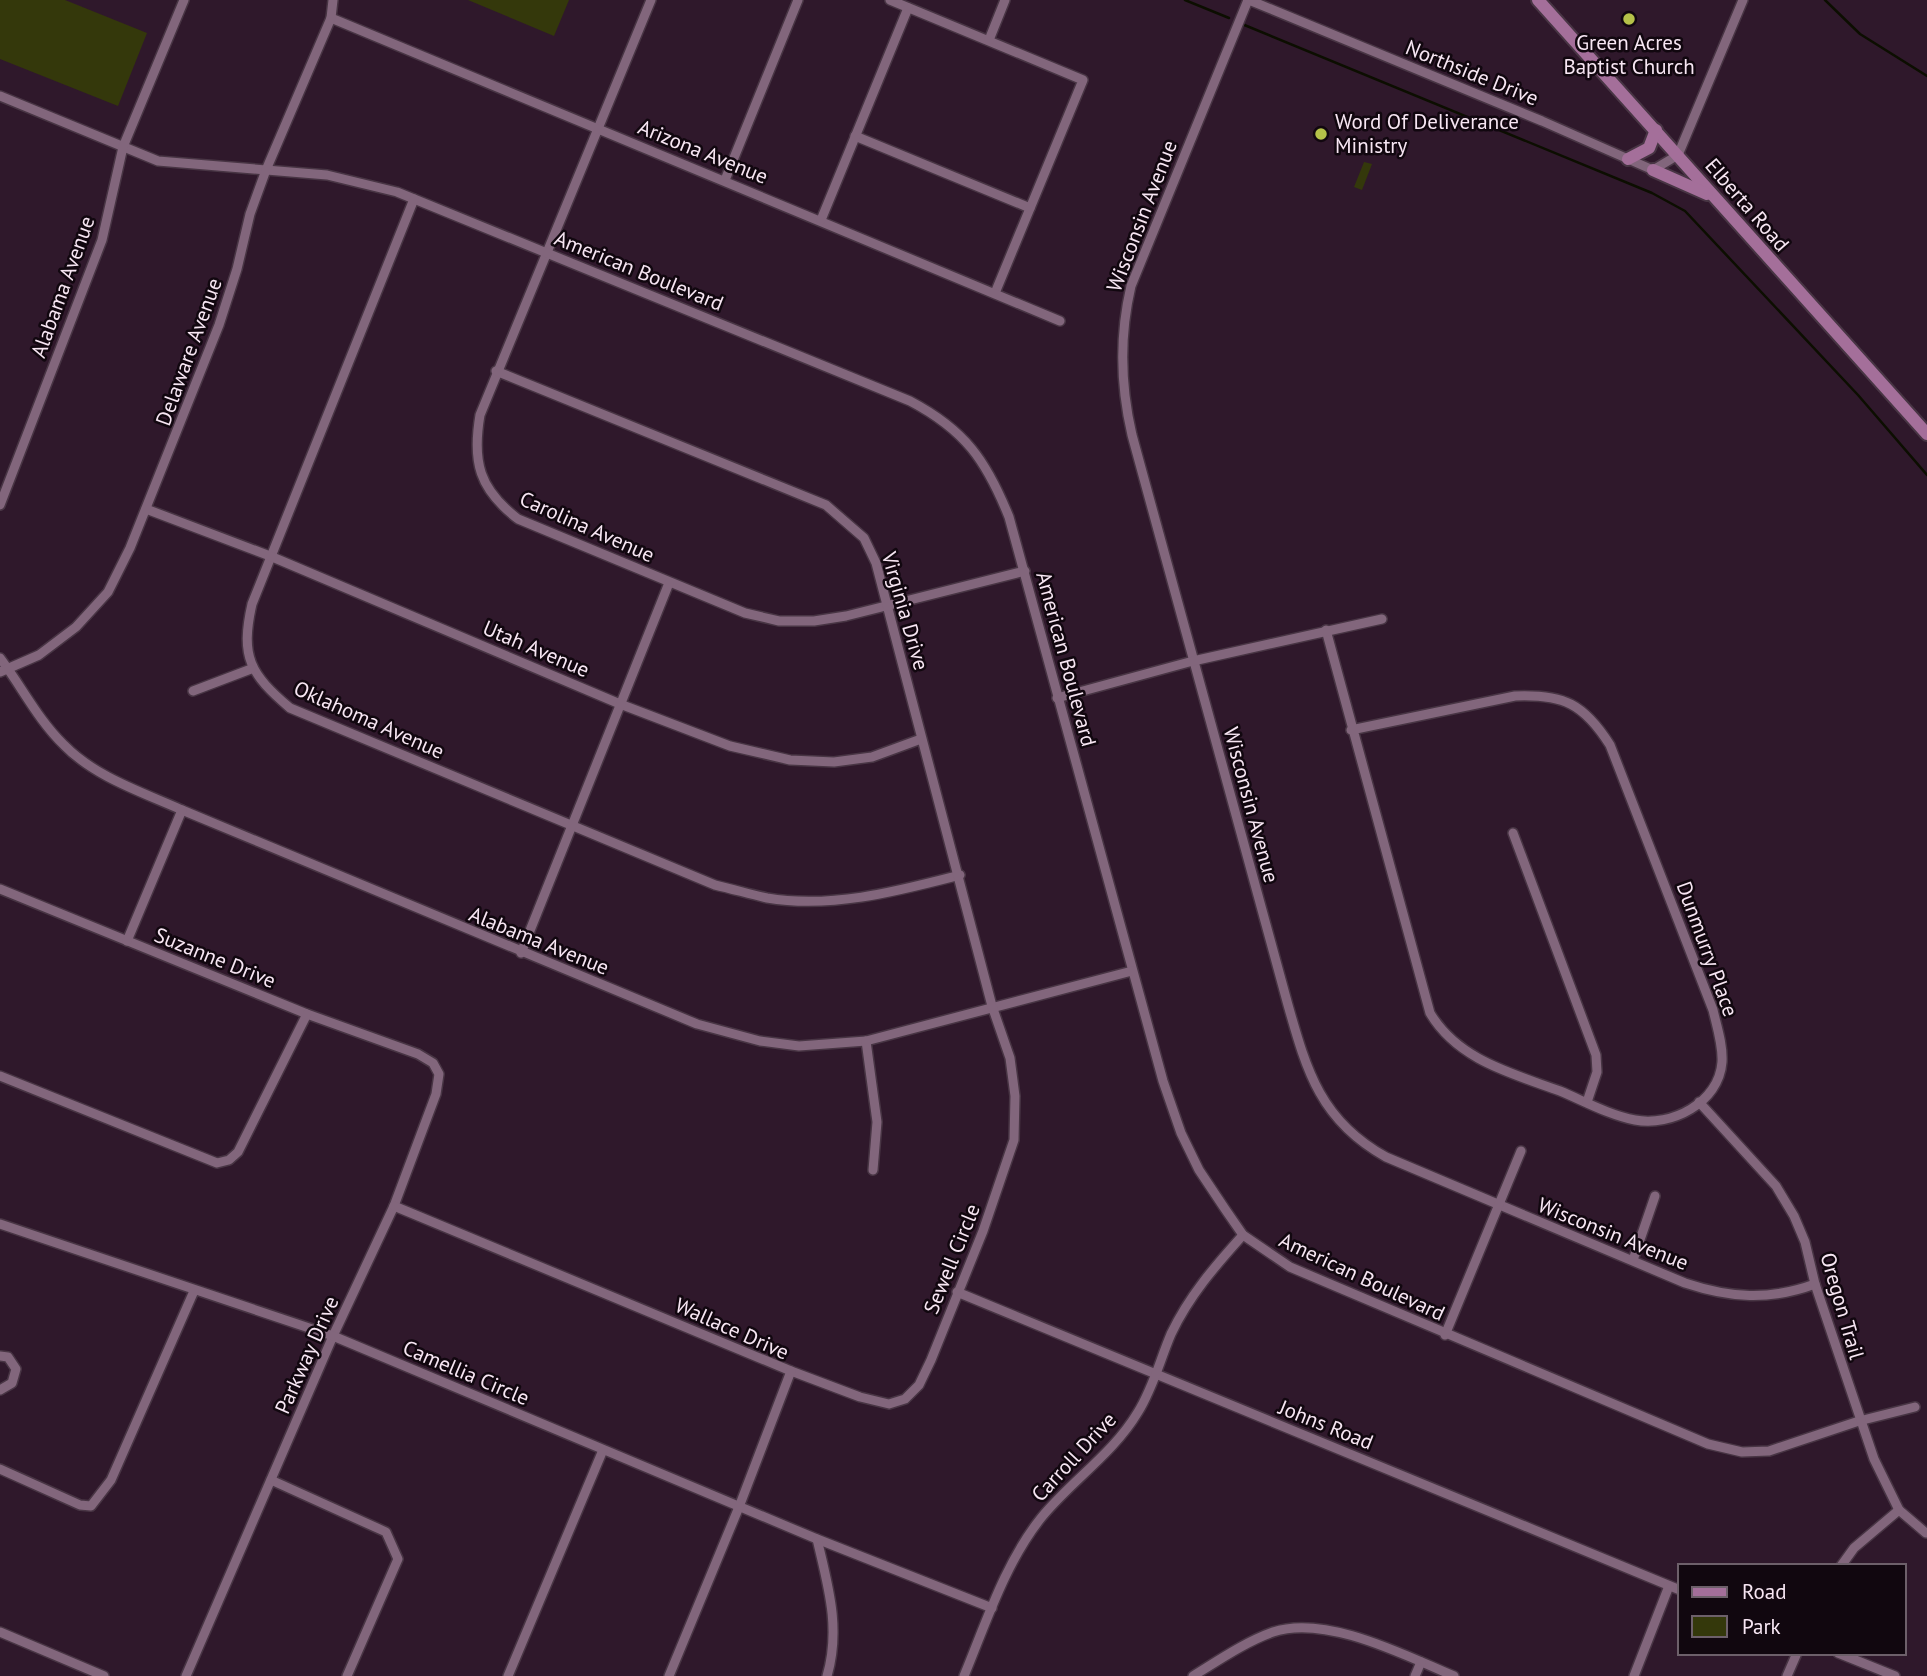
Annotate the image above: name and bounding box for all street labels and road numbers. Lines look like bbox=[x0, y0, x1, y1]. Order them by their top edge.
street label: Northside Drive bbox=[1402, 34, 1543, 111]
street label: Arizona Avenue bbox=[634, 113, 772, 190]
street label: Wisconsin Avenue bbox=[1100, 136, 1183, 295]
street label: Elberta Road bbox=[1700, 153, 1795, 257]
street label: Alabama Avenue bbox=[24, 212, 101, 361]
street label: American Boulevard bbox=[551, 224, 728, 317]
street label: Delaware Avenue bbox=[149, 274, 228, 429]
street label: Carolina Avenue bbox=[516, 485, 659, 568]
street label: Virginia Drive bbox=[875, 548, 935, 673]
street label: American Boulevard bbox=[1030, 568, 1103, 749]
street label: Utah Avenue bbox=[479, 614, 594, 683]
street label: Oklahoma Avenue bbox=[290, 674, 449, 765]
street label: Wisconsin Avenue bbox=[1218, 724, 1285, 886]
street label: Dunmurry Place bbox=[1671, 878, 1744, 1020]
street label: Alabama Avenue bbox=[465, 900, 613, 981]
street label: Suzanne Drive bbox=[151, 921, 280, 994]
street label: Wisconsin Avenue bbox=[1534, 1191, 1692, 1276]
street label: Sewell Circle bbox=[917, 1200, 986, 1318]
street label: American Boulevard bbox=[1275, 1226, 1449, 1327]
street label: Oregon Trail bbox=[1814, 1249, 1871, 1362]
street label: Wallace Drive bbox=[671, 1291, 793, 1366]
street label: Parkway Drive bbox=[269, 1292, 345, 1418]
street label: Camellia Circle bbox=[399, 1334, 533, 1411]
street label: Johns Road bbox=[1274, 1393, 1377, 1456]
street label: Carroll Drive bbox=[1025, 1406, 1122, 1507]

